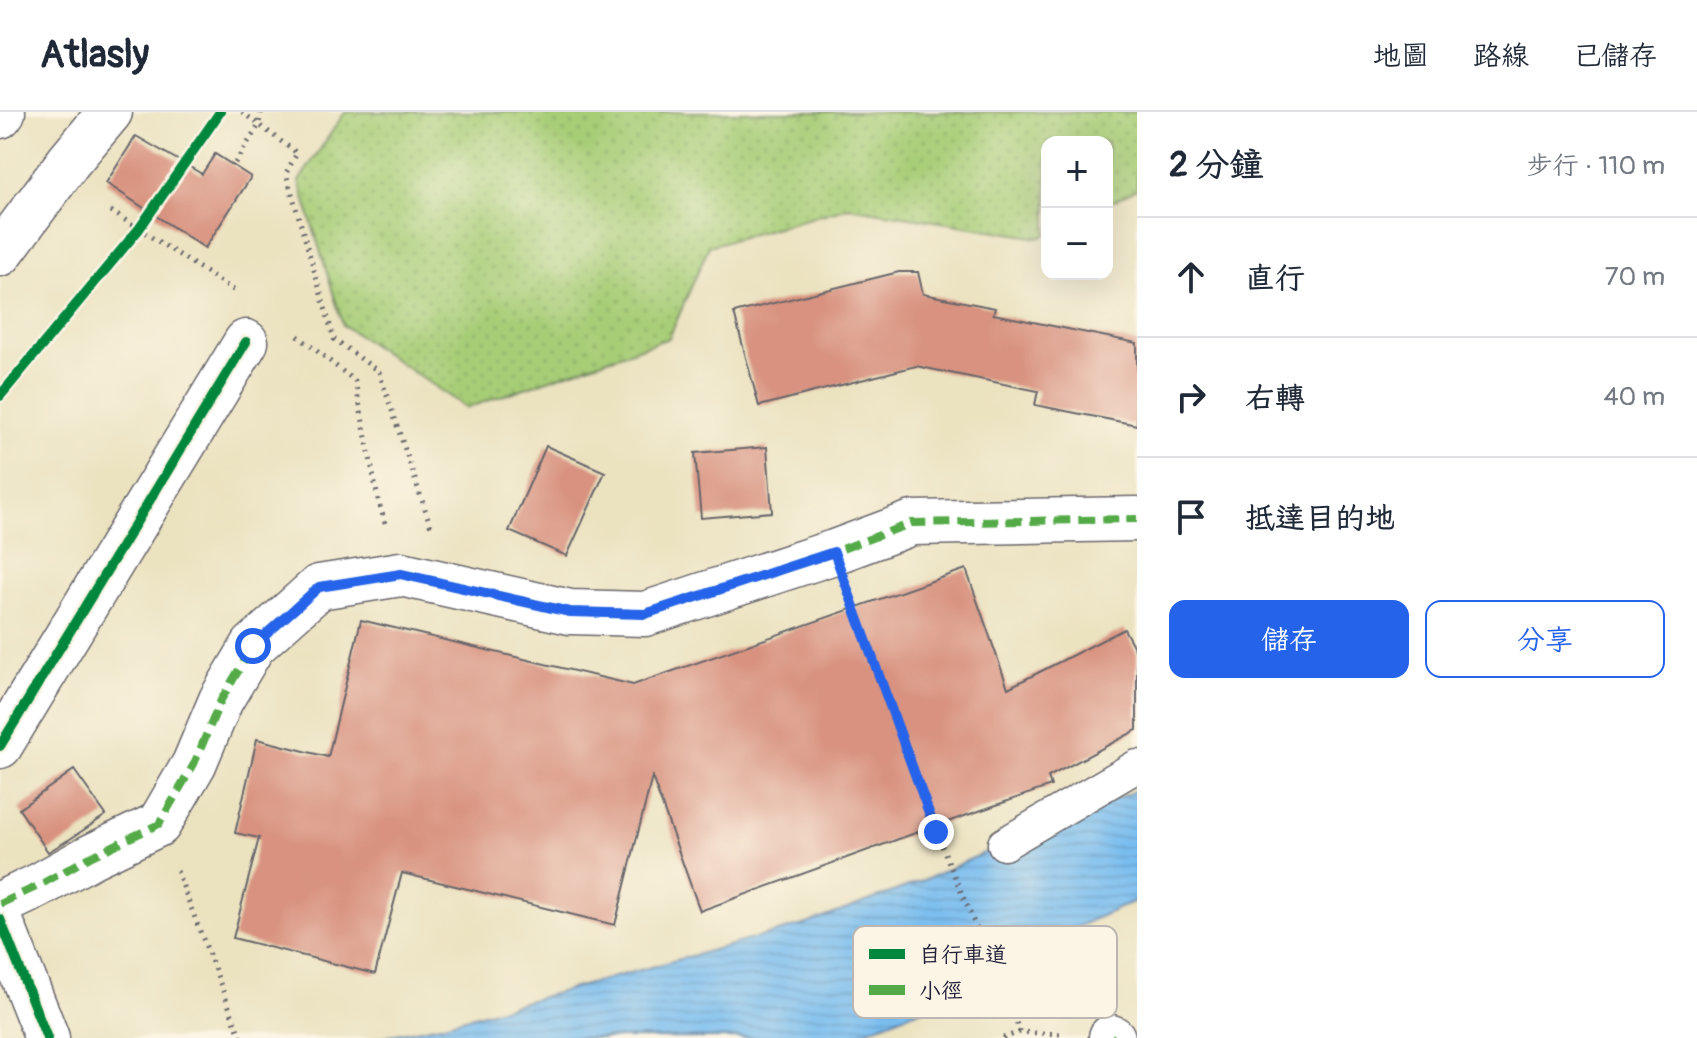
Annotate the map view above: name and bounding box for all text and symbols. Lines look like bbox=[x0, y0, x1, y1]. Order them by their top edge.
text: Atlasly bbox=[40, 31, 149, 79]
text: 地圖 bbox=[1373, 39, 1429, 74]
text: 路線 bbox=[1473, 39, 1529, 74]
text: 已儲存 bbox=[1573, 39, 1657, 74]
map controls bbox=[1041, 136, 1113, 280]
button: + bbox=[1041, 136, 1113, 208]
text: 2 分鐘 bbox=[1169, 144, 1263, 187]
text: 步行 · 110 m bbox=[1526, 150, 1665, 182]
button: − bbox=[1041, 208, 1113, 280]
icon: ahead bbox=[1169, 255, 1213, 299]
text: 直行 bbox=[1245, 260, 1305, 297]
text: 70 m bbox=[1605, 261, 1665, 293]
icon: right bbox=[1169, 375, 1213, 419]
text: 右轉 bbox=[1245, 380, 1305, 417]
text: 40 m bbox=[1603, 381, 1665, 413]
icon: arrive bbox=[1169, 495, 1213, 539]
text: 抵達目的地 bbox=[1245, 500, 1395, 537]
button: 儲存 bbox=[1169, 600, 1409, 678]
button: 分享 bbox=[1425, 600, 1665, 678]
route start bbox=[235, 628, 271, 664]
route end bbox=[918, 814, 954, 850]
legend bbox=[853, 926, 1117, 1018]
text: 自行車道 bbox=[919, 941, 1007, 969]
text: 小徑 bbox=[919, 977, 963, 1005]

